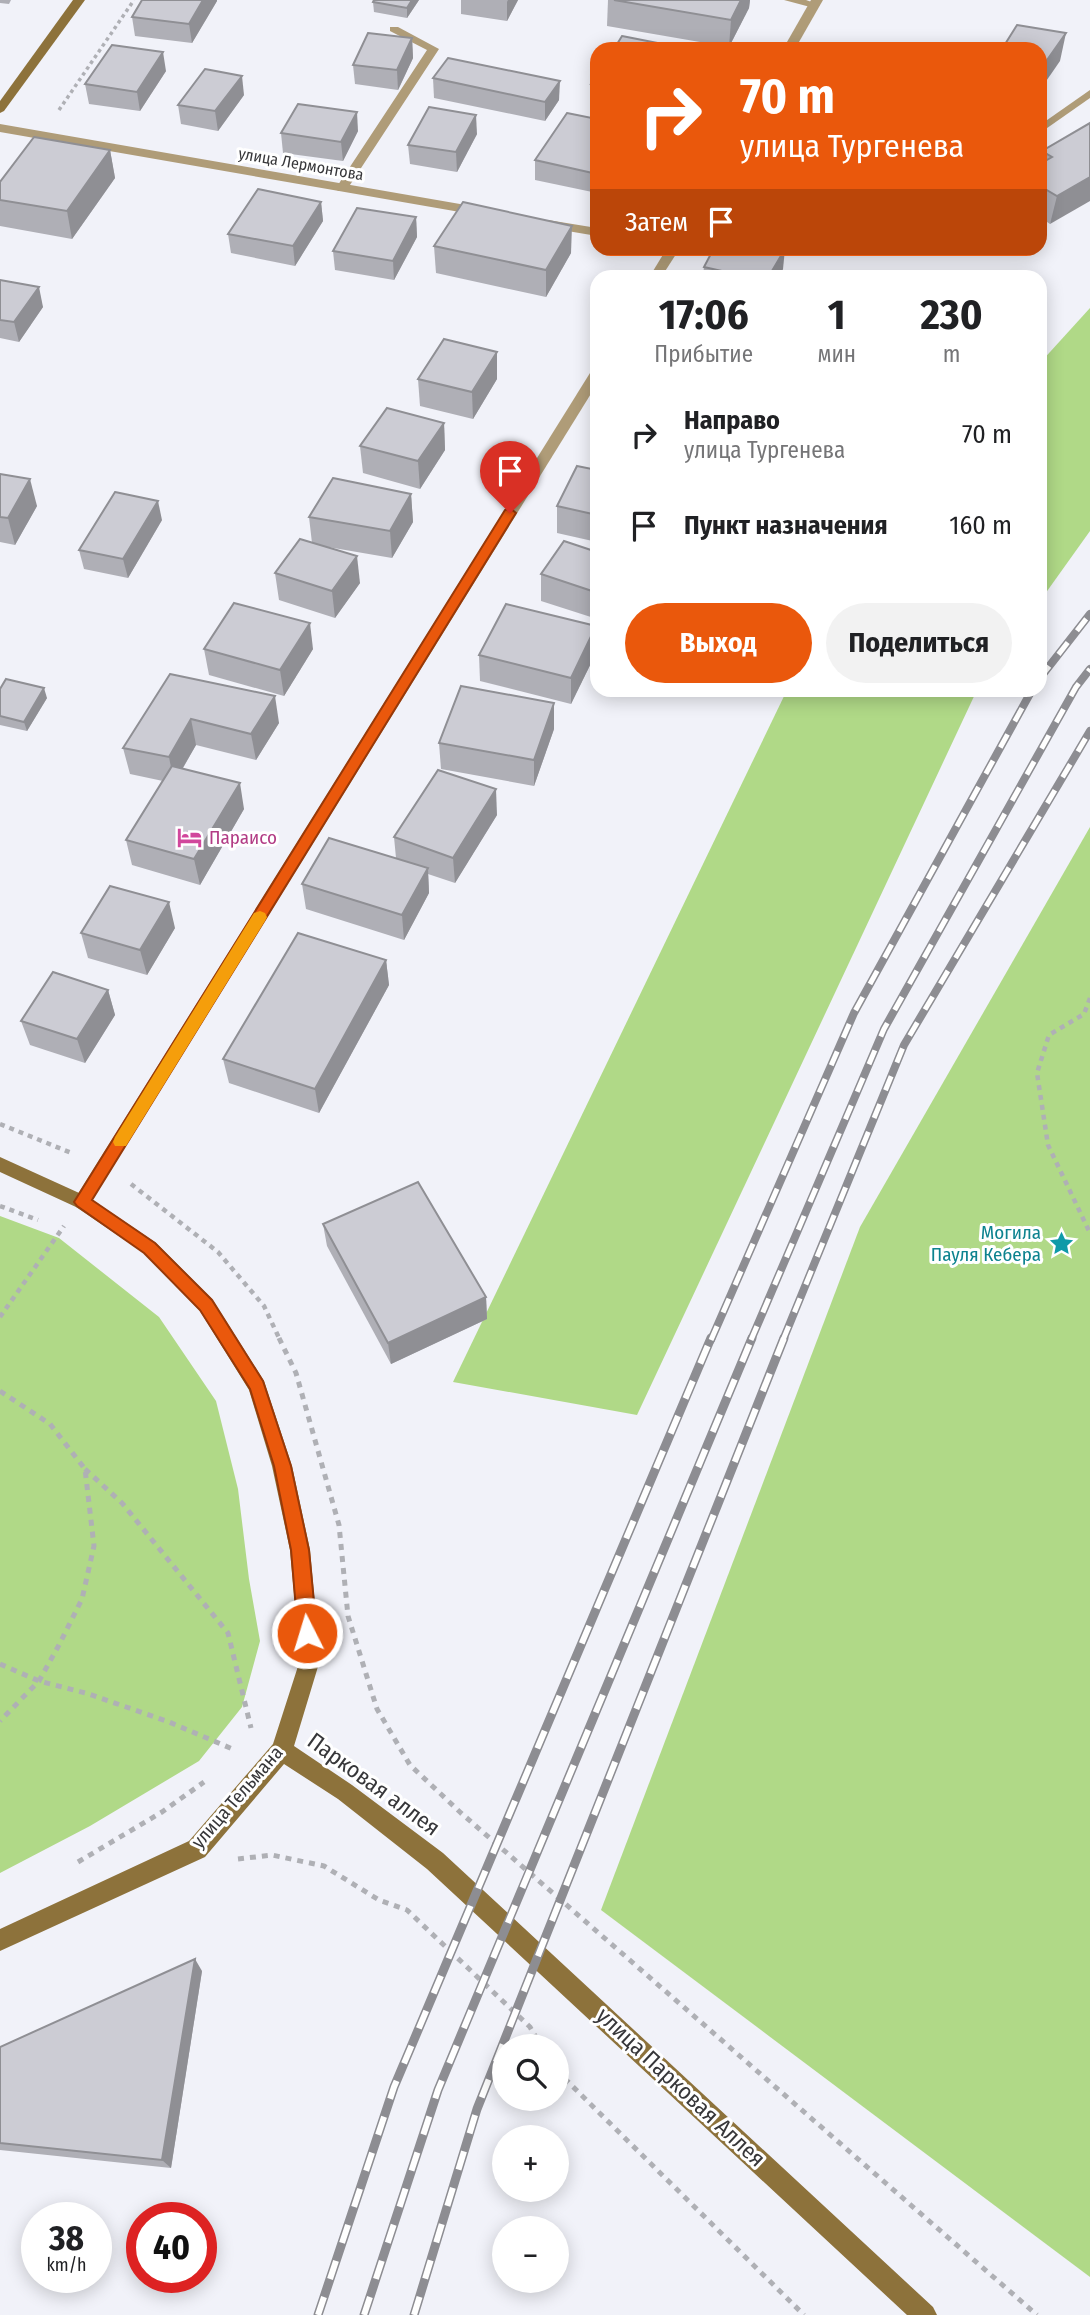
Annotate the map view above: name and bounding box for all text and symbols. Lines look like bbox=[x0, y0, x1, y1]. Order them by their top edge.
text: 70 m bbox=[740, 67, 835, 126]
icon: right bbox=[625, 70, 716, 161]
text: улица Тургенева bbox=[740, 127, 964, 165]
street label: улица Лермонтова bbox=[237, 144, 365, 184]
icon: arrive bbox=[702, 203, 740, 241]
text: Затем bbox=[625, 207, 688, 238]
text: 17:06 bbox=[659, 290, 749, 340]
text: 1 bbox=[828, 290, 846, 340]
text: 230 bbox=[920, 290, 983, 340]
text: Прибытие bbox=[654, 340, 753, 368]
text: мин bbox=[817, 340, 856, 368]
text: m bbox=[943, 340, 960, 368]
text: Направо bbox=[684, 405, 780, 436]
icon: right bbox=[625, 416, 663, 454]
text: 70 m bbox=[962, 419, 1012, 450]
text: улица Тургенева bbox=[684, 436, 845, 464]
pin bbox=[480, 441, 540, 513]
icon: arrive bbox=[491, 452, 529, 490]
icon: arrive bbox=[625, 507, 663, 545]
text: Пункт назначения bbox=[684, 510, 888, 541]
text: 160 m bbox=[949, 510, 1012, 541]
button: Выход bbox=[625, 603, 812, 683]
button: Поделиться bbox=[826, 603, 1012, 683]
hotel icon: Параисо bbox=[175, 823, 203, 851]
place label: Параисо bbox=[209, 826, 277, 849]
place label: Могила Пауля Кебера bbox=[931, 1221, 1041, 1266]
place icon: Могила Пауля Кебера bbox=[1047, 1229, 1075, 1257]
position arrow bbox=[270, 1596, 344, 1670]
street label: Парковая аллея bbox=[302, 1727, 446, 1841]
street label: улица Тельмана bbox=[186, 1741, 288, 1853]
street label: улица Парковая Аллея bbox=[591, 2001, 771, 2173]
map controls bbox=[492, 2034, 569, 2293]
button: search bbox=[492, 2034, 569, 2111]
button: + bbox=[492, 2125, 569, 2202]
speed limit sign: 40 bbox=[126, 2202, 217, 2293]
button: − bbox=[492, 2216, 569, 2293]
text: 38 bbox=[49, 2217, 84, 2259]
text: km/h bbox=[46, 2254, 87, 2276]

